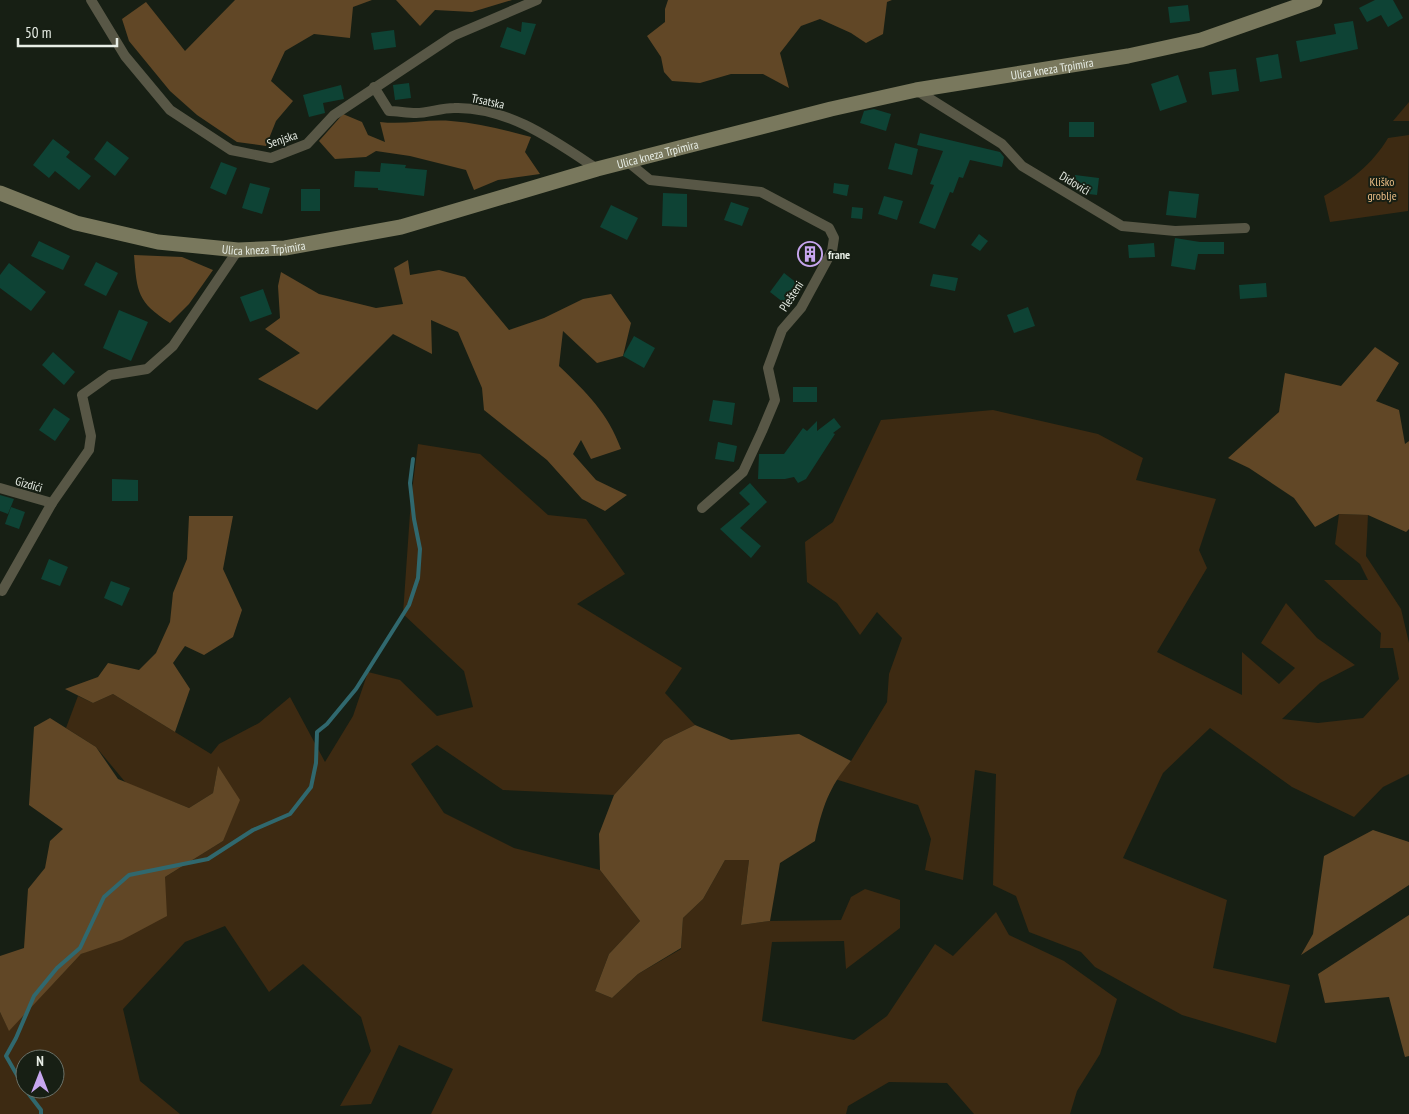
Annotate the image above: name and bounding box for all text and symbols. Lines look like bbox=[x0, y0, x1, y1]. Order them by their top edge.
scale bar bbox=[18, 15, 116, 47]
text: 50 m bbox=[25, 23, 51, 42]
street label: Ulica kneza Trpimira bbox=[1010, 54, 1095, 82]
street label: Trsatska bbox=[470, 90, 506, 112]
street label: Senjska bbox=[265, 127, 299, 151]
street label: Ulica kneza Trpimira bbox=[615, 136, 700, 171]
street label: Didovići bbox=[1057, 168, 1093, 198]
park label: Kliško groblje bbox=[1367, 174, 1397, 203]
street label: Ulica kneza Trpimira bbox=[221, 237, 307, 258]
building icon: frane bbox=[797, 241, 823, 267]
place label: frane bbox=[828, 247, 850, 262]
street label: Plešteni bbox=[776, 278, 806, 314]
street label: Gizdići bbox=[14, 473, 44, 495]
north arrow bbox=[15, 1049, 65, 1099]
text: N bbox=[36, 1052, 44, 1070]

